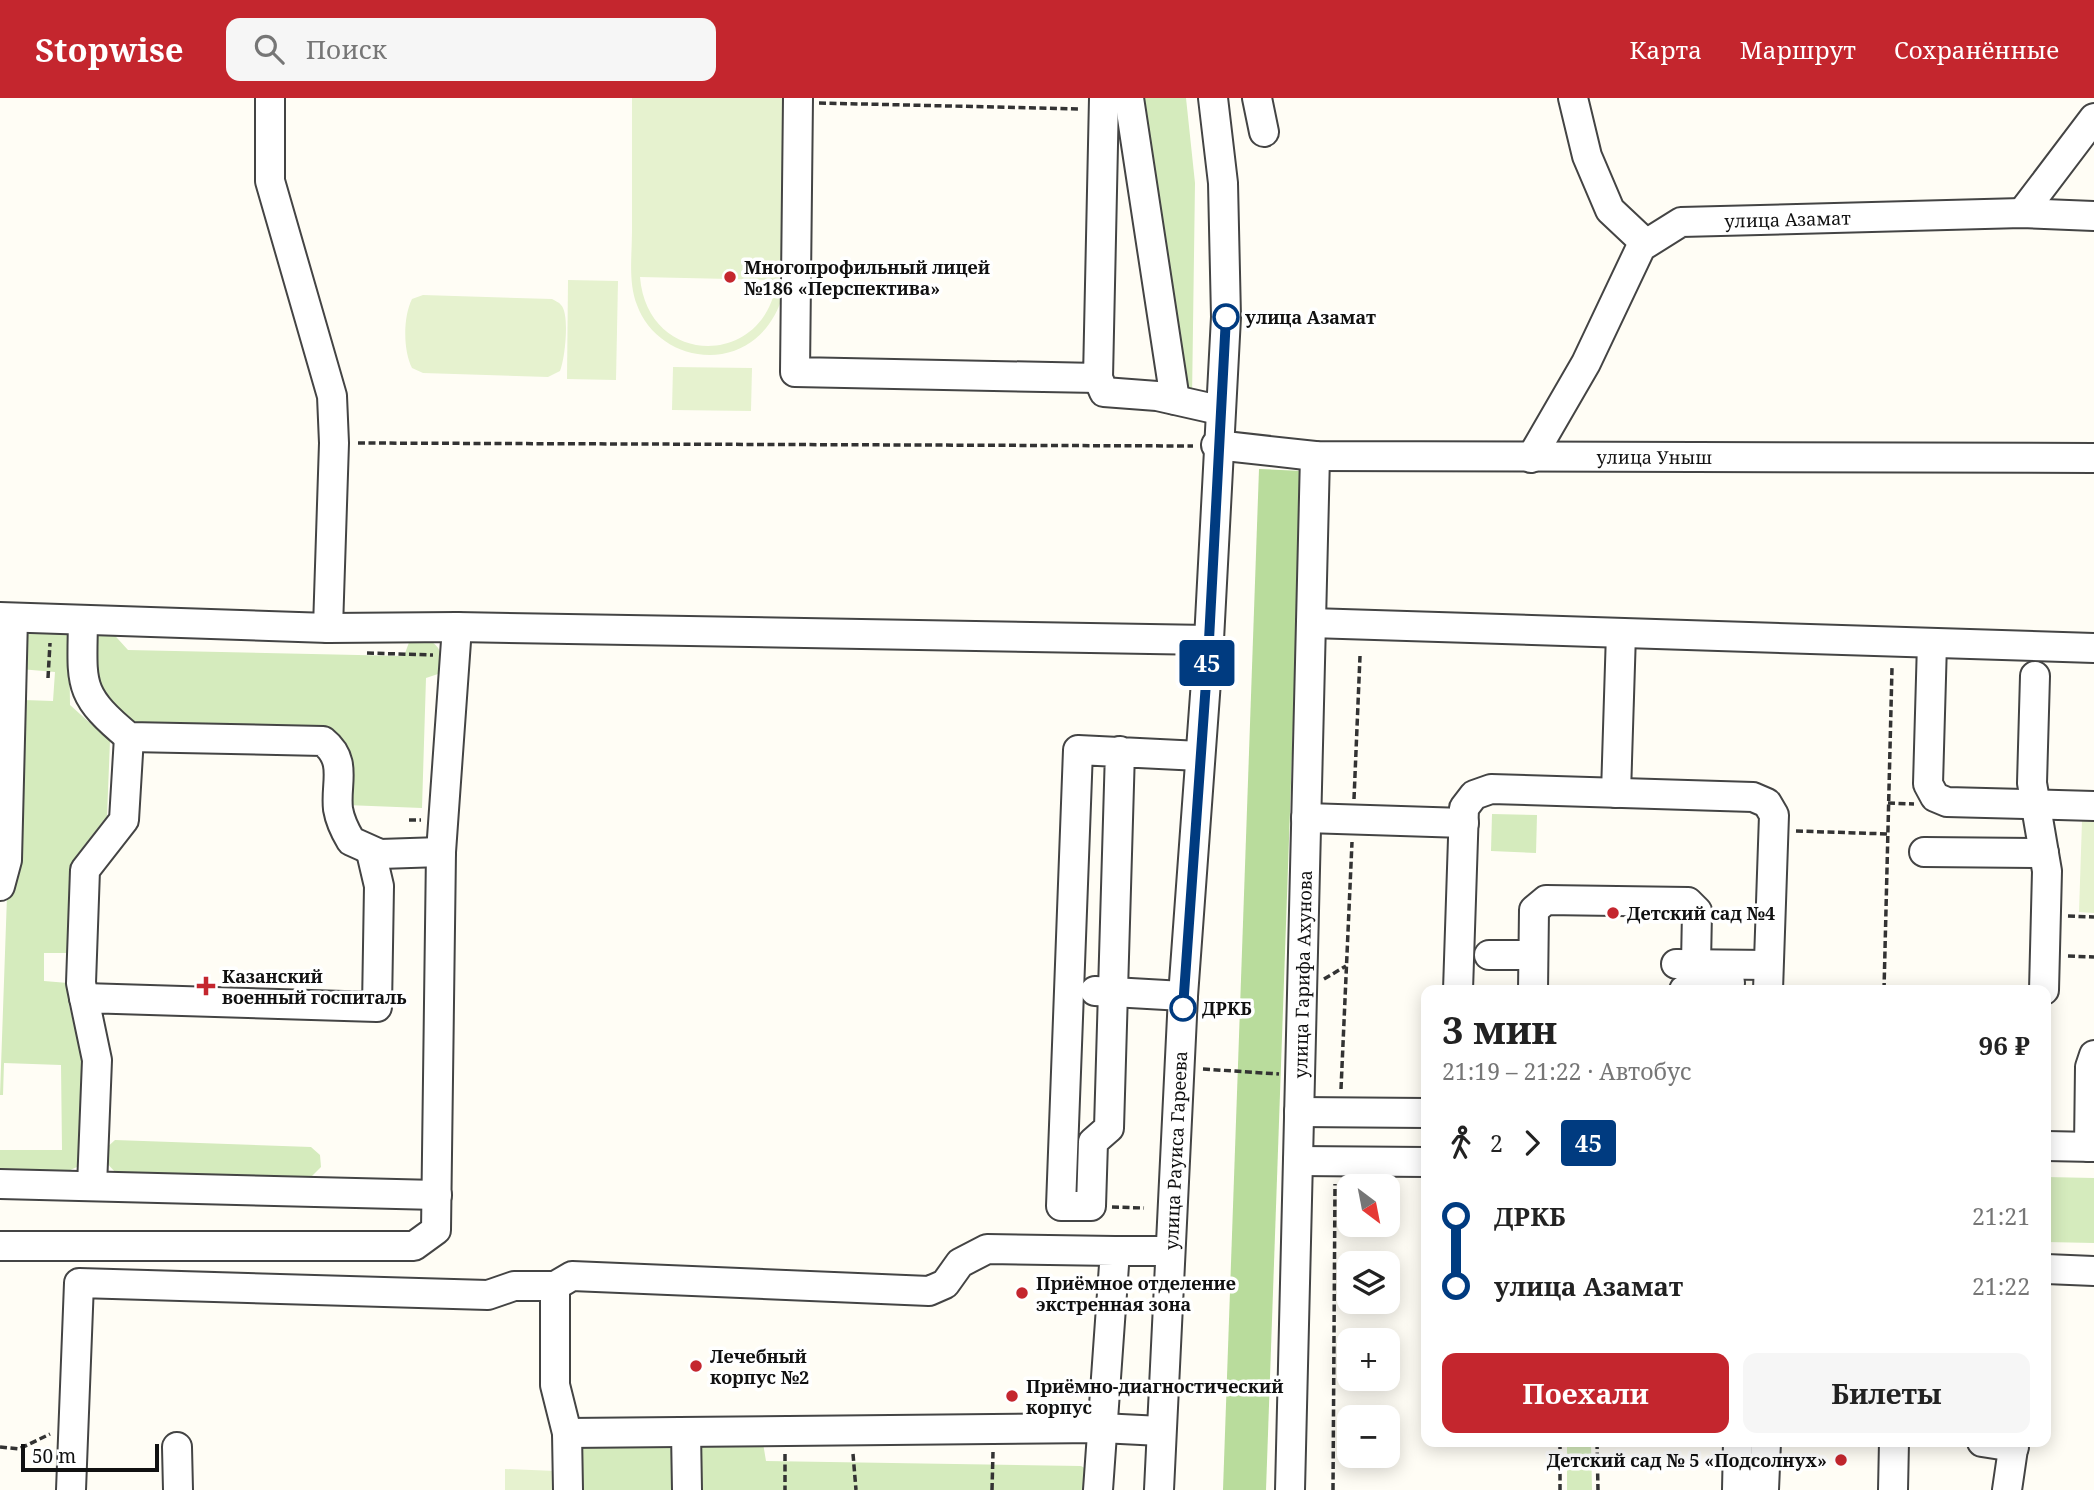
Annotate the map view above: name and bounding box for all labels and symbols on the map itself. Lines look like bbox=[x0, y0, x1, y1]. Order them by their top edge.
street label: улица Азамат bbox=[1724, 206, 1852, 233]
place label: Многопрофильный лицей №186 «Перспектива» bbox=[744, 255, 990, 300]
marker: Многопрофильный лицей №186 «Перспектива» bbox=[722, 269, 738, 285]
marker: улица Азамат bbox=[1213, 304, 1239, 330]
place label: улица Азамат bbox=[1245, 305, 1376, 329]
street label: улица Уныш bbox=[1596, 445, 1712, 469]
line badge: 45 bbox=[1176, 640, 1238, 686]
street label: улица Гарифа Ахунова bbox=[1288, 870, 1317, 1079]
place label: Детский сад №4 bbox=[1627, 901, 1775, 925]
marker: Детский сад №4 bbox=[1605, 905, 1621, 921]
place label: Казанский военный госпиталь bbox=[222, 964, 407, 1009]
marker: Казанский военный госпиталь bbox=[196, 976, 216, 996]
marker: ДРКБ bbox=[1170, 995, 1196, 1021]
place label: ДРКБ bbox=[1202, 996, 1252, 1020]
street label: улица Рауиса Гареева bbox=[1159, 1050, 1192, 1250]
north arrow bbox=[1337, 1174, 1400, 1237]
place label: Приёмное отделение экстренная зона bbox=[1036, 1271, 1236, 1316]
marker: Приёмное отделение экстренная зона bbox=[1014, 1285, 1030, 1301]
place label: Лечебный корпус №2 bbox=[710, 1344, 809, 1389]
marker: Лечебный корпус №2 bbox=[688, 1358, 704, 1374]
place label: Приёмно-диагностический корпус bbox=[1026, 1374, 1283, 1419]
marker: Приёмно-диагностический корпус bbox=[1004, 1388, 1020, 1404]
scale bar bbox=[21, 1441, 159, 1473]
place label: Детский сад № 5 «Подсолнух» bbox=[1547, 1448, 1827, 1472]
marker: Детский сад № 5 «Подсолнух» bbox=[1833, 1452, 1849, 1468]

